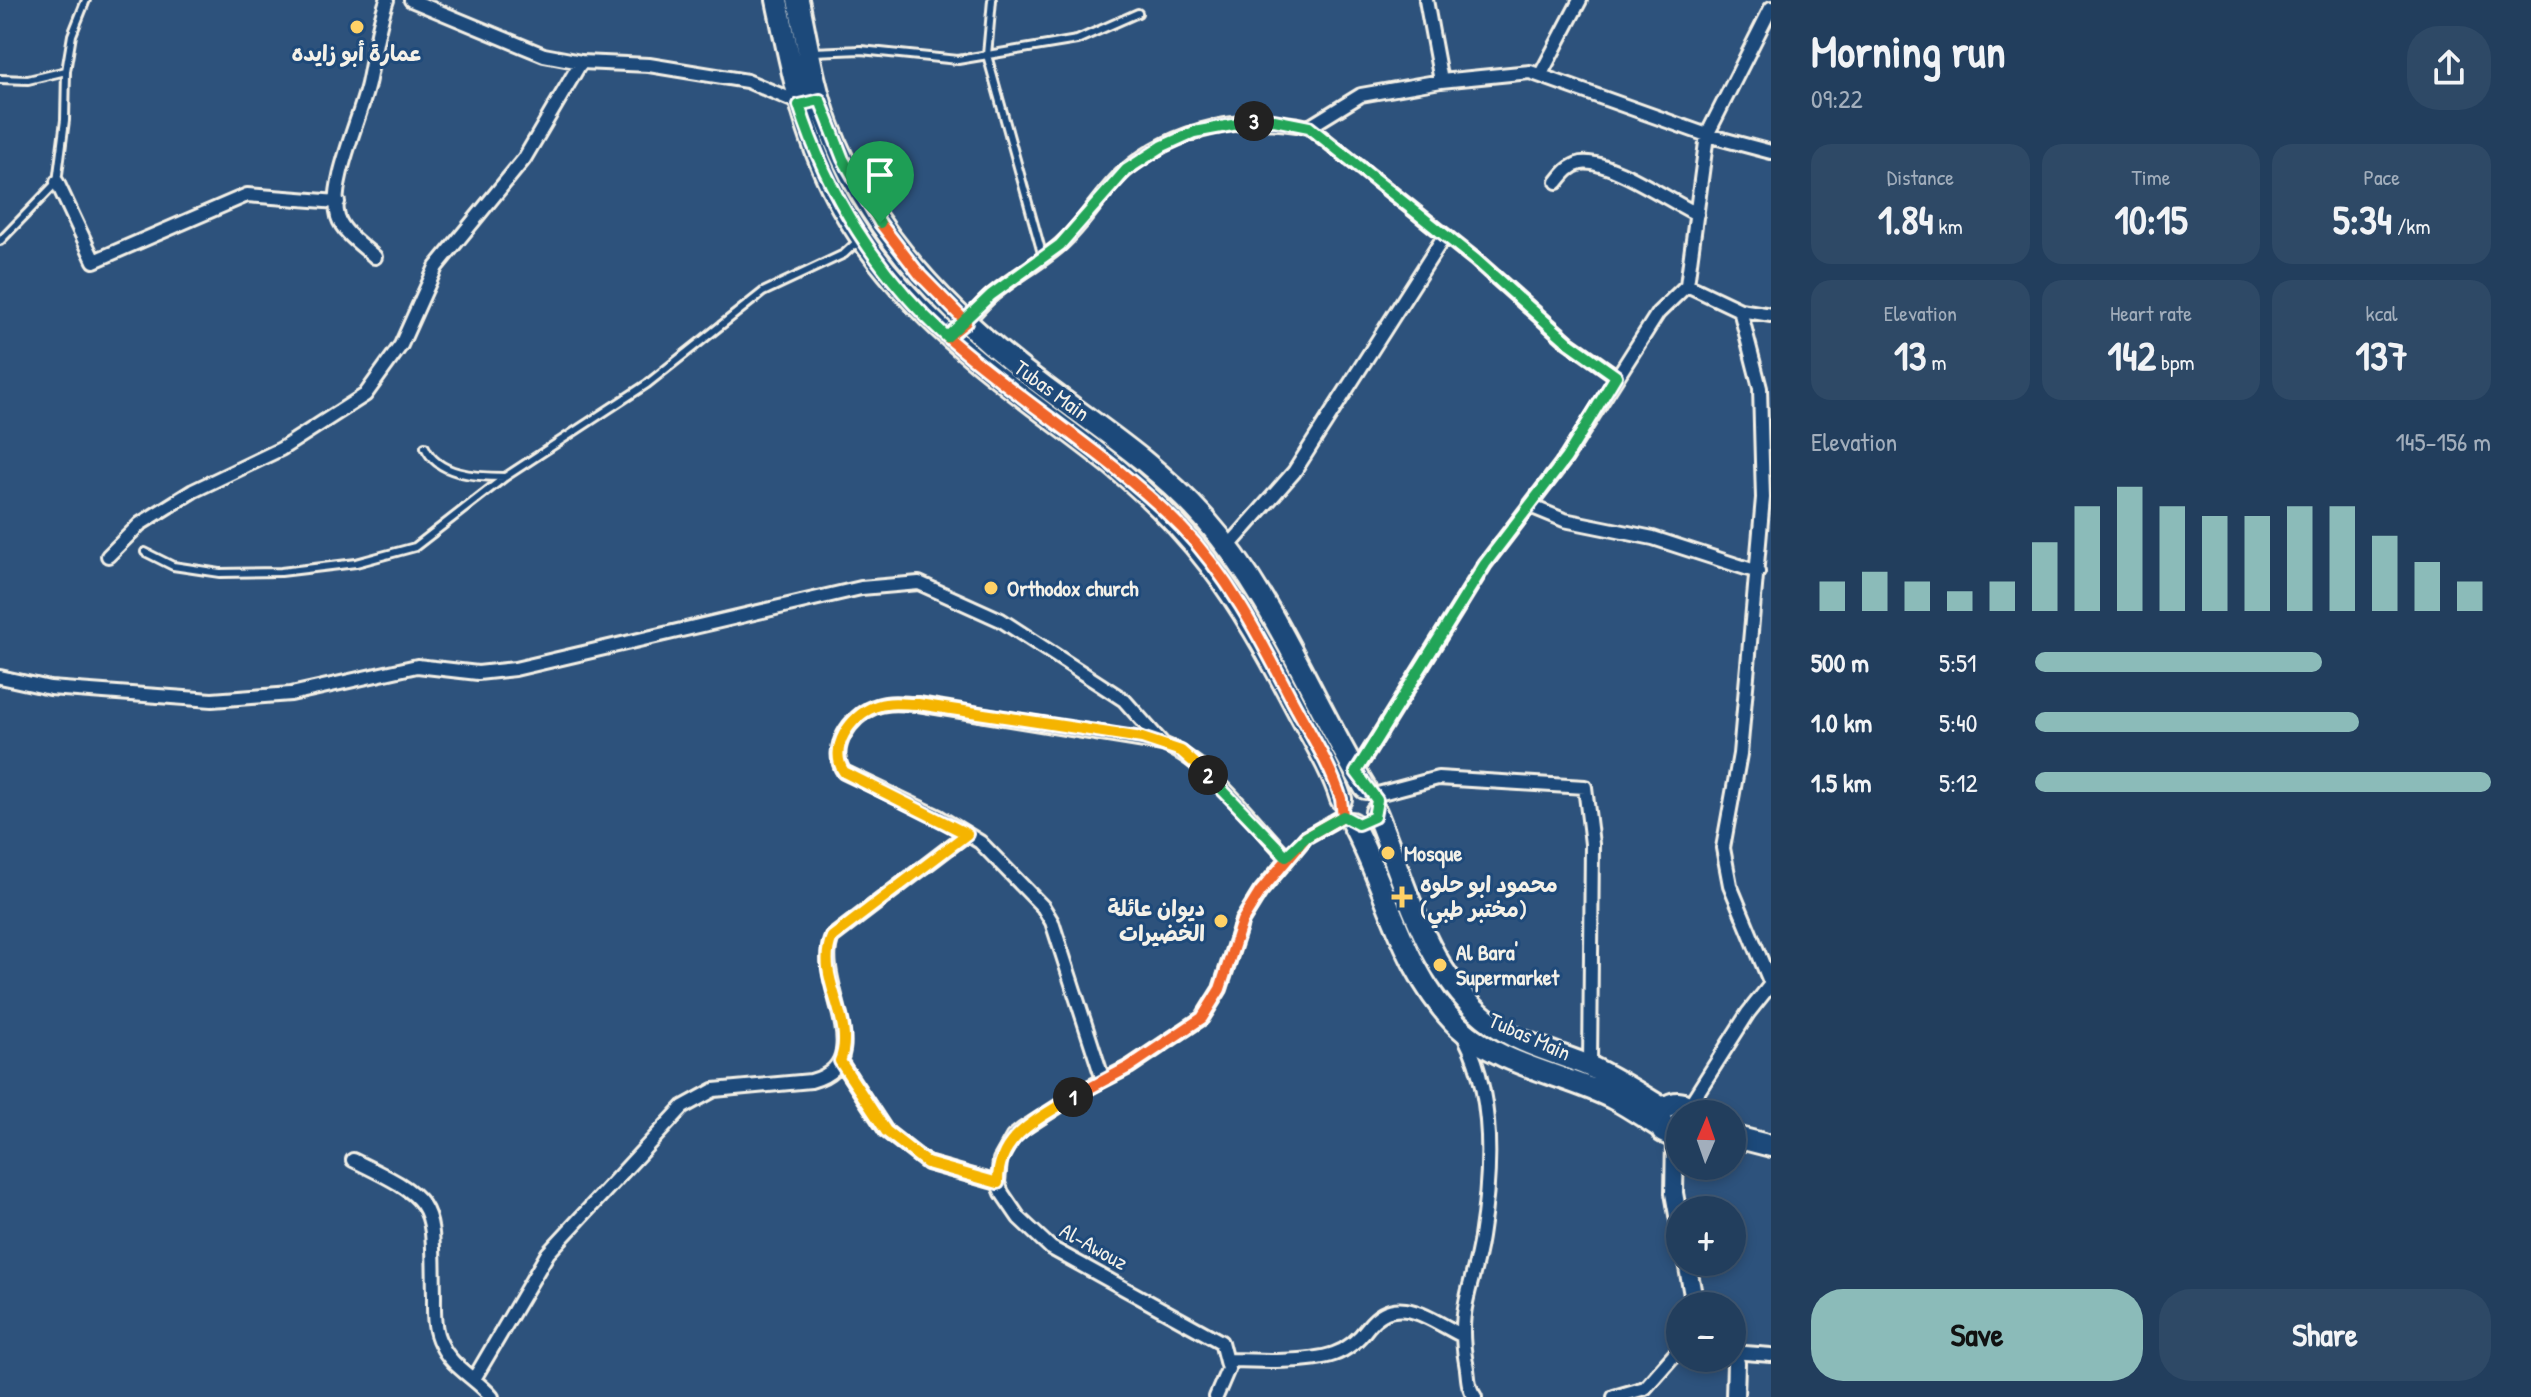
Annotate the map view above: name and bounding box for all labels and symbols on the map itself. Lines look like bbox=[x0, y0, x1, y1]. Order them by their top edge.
marker: عمارة أبو زايده bbox=[348, 18, 366, 36]
place label: عمارة أبو زايده bbox=[292, 38, 422, 68]
pin: 3 bbox=[1234, 101, 1274, 141]
pin bbox=[846, 141, 914, 223]
street label: Tubas Main bbox=[1008, 352, 1096, 428]
place label: Orthodox church bbox=[1007, 573, 1139, 603]
marker: Orthodox church bbox=[982, 579, 1000, 597]
pin: 2 bbox=[1188, 755, 1228, 795]
place label: Mosque bbox=[1404, 838, 1462, 869]
marker: Mosque bbox=[1379, 844, 1397, 862]
place label: محمود ابو حلوه (مختبر طبي) bbox=[1420, 869, 1558, 929]
marker: محمود ابو حلوه (مختبر طبي) bbox=[1391, 886, 1413, 908]
place label: ديوان عائلة الخضيرات bbox=[1108, 893, 1205, 948]
marker: ديوان عائلة الخضيرات bbox=[1212, 912, 1230, 930]
place label: Al Bara' Supermarket bbox=[1456, 937, 1560, 993]
marker: Al Bara' Supermarket bbox=[1431, 956, 1449, 974]
street label: Tubas Main bbox=[1484, 1005, 1576, 1067]
pin: 1 bbox=[1053, 1077, 1093, 1117]
north arrow bbox=[1666, 1100, 1746, 1180]
street label: Al-Awouz bbox=[1055, 1215, 1133, 1277]

